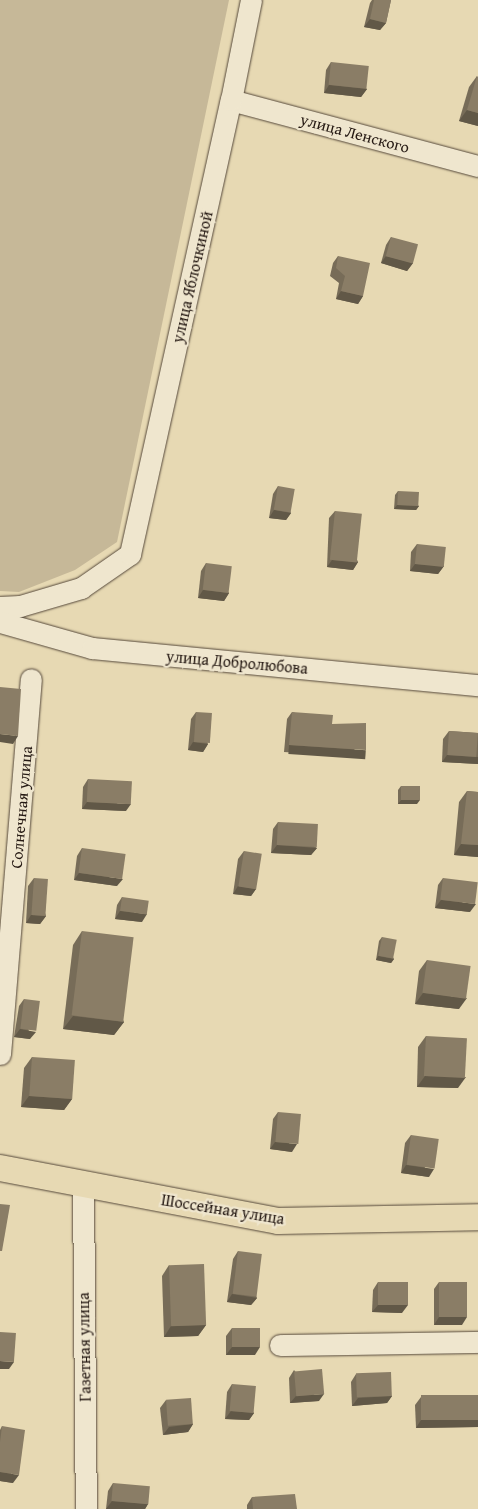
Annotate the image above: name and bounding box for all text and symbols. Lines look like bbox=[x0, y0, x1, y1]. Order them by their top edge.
street label: улица Ленского bbox=[298, 109, 412, 157]
street label: улица Яблочкиной bbox=[167, 209, 217, 345]
street label: улица Добролюбова bbox=[165, 646, 309, 678]
street label: Солнечная улица bbox=[6, 745, 36, 869]
street label: Шоссейная улица bbox=[160, 1190, 286, 1228]
street label: Газетная улица bbox=[73, 1292, 95, 1402]

